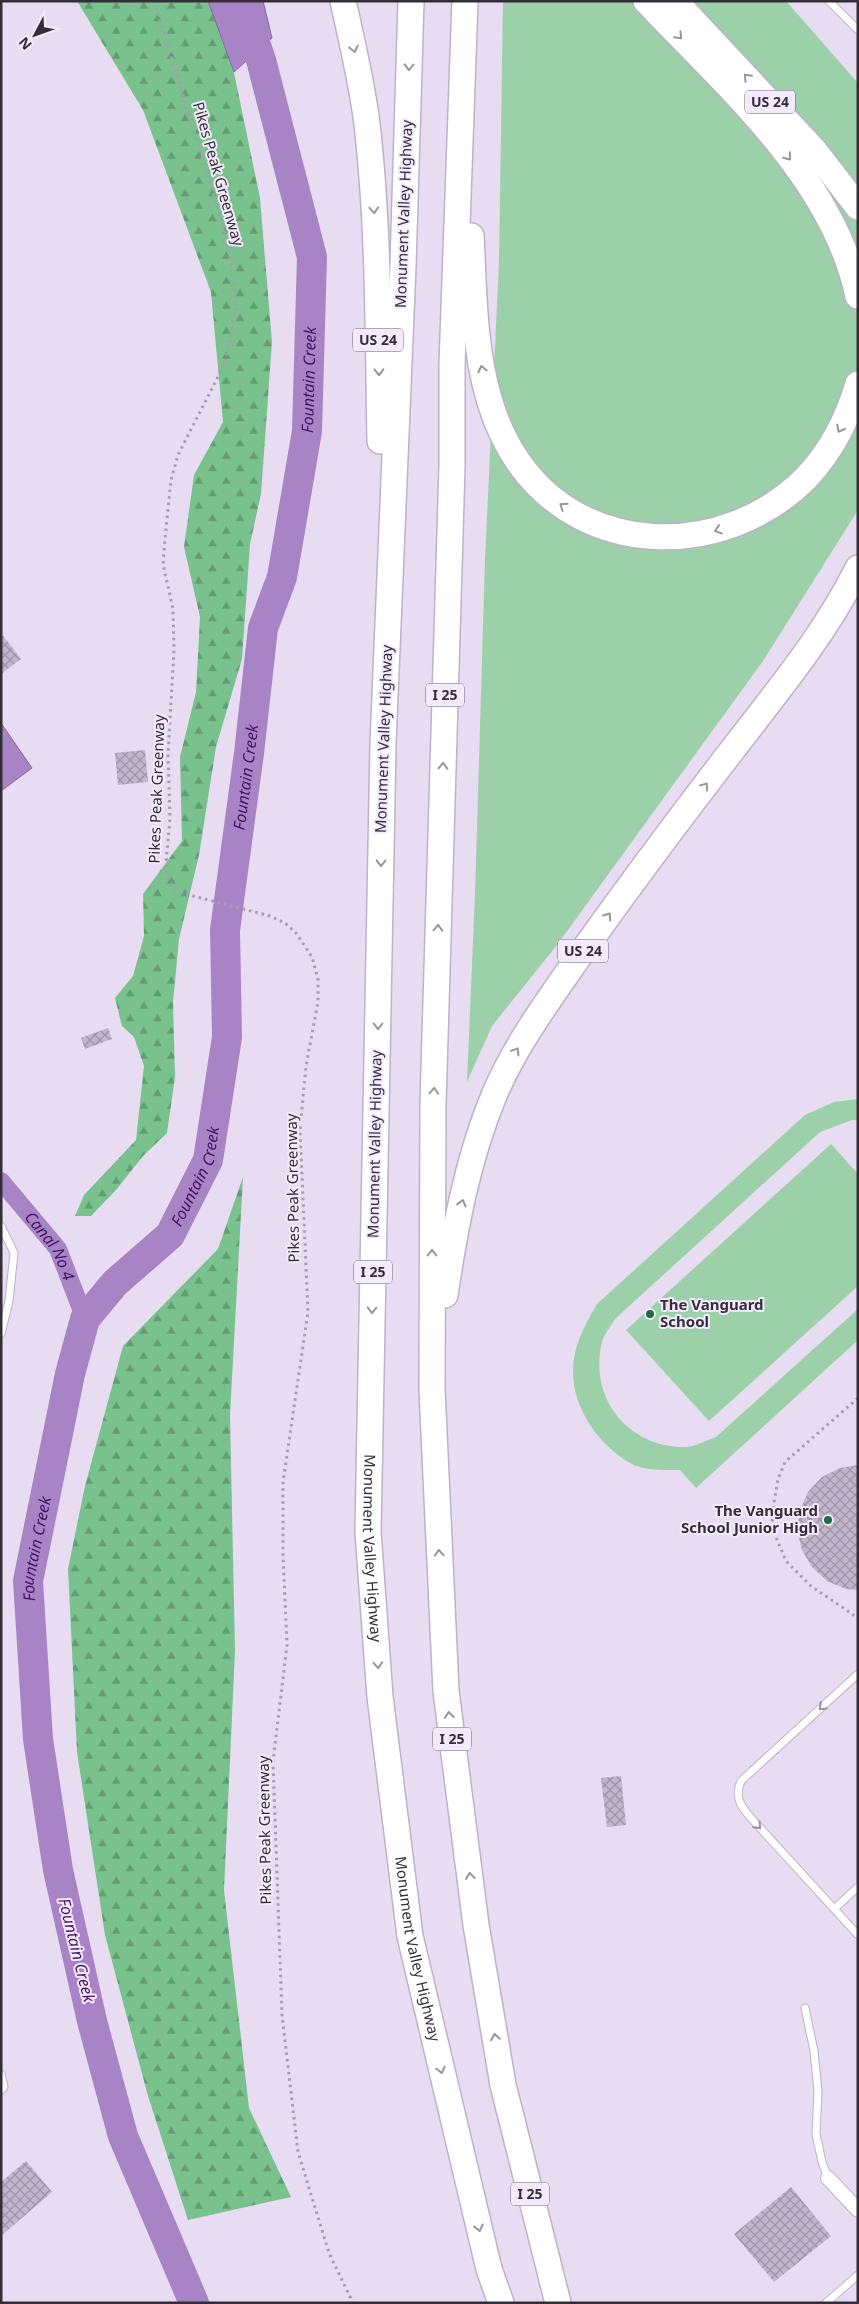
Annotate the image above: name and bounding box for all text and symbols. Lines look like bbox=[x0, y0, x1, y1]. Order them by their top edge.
north arrow bbox=[10, 10, 60, 60]
one-way arrow bbox=[673, 31, 682, 40]
text: N bbox=[14, 33, 36, 54]
one-way arrow bbox=[348, 44, 358, 53]
one-way arrow bbox=[403, 64, 414, 72]
one-way arrow bbox=[744, 74, 753, 83]
road number: US 24 bbox=[745, 90, 795, 114]
street label: Pikes Peak Greenway bbox=[189, 99, 249, 249]
street label: Monument Valley Highway bbox=[390, 119, 416, 308]
one-way arrow bbox=[782, 151, 791, 161]
one-way arrow bbox=[369, 206, 380, 214]
water label: Fountain Creek bbox=[296, 325, 321, 433]
road number: US 24 bbox=[353, 328, 403, 352]
one-way arrow bbox=[477, 365, 488, 374]
one-way arrow bbox=[373, 369, 384, 377]
one-way arrow bbox=[836, 424, 846, 433]
one-way arrow bbox=[559, 503, 569, 512]
one-way arrow bbox=[714, 524, 722, 534]
street label: Monument Valley Highway bbox=[370, 644, 396, 833]
road number: I 25 bbox=[426, 684, 464, 706]
street label: Pikes Peak Greenway bbox=[143, 714, 169, 864]
water label: Fountain Creek bbox=[228, 722, 263, 831]
one-way arrow bbox=[438, 762, 448, 770]
one-way arrow bbox=[699, 783, 707, 792]
one-way arrow bbox=[376, 860, 386, 867]
one-way arrow bbox=[601, 913, 611, 922]
one-way arrow bbox=[433, 924, 444, 932]
road number: US 24 bbox=[558, 939, 608, 962]
one-way arrow bbox=[372, 1022, 383, 1030]
one-way arrow bbox=[510, 1047, 520, 1056]
street label: Monument Valley Highway bbox=[362, 1049, 386, 1238]
one-way arrow bbox=[428, 1086, 439, 1094]
street label: Pikes Peak Greenway bbox=[281, 1113, 303, 1263]
water label: Fountain Creek bbox=[165, 1124, 224, 1230]
one-way arrow bbox=[456, 1199, 467, 1208]
water label: Canal No 4 bbox=[20, 1207, 80, 1283]
one-way arrow bbox=[427, 1249, 437, 1256]
road number: I 25 bbox=[354, 1260, 392, 1284]
place label: The Vanguard School bbox=[660, 1294, 764, 1331]
one-way arrow bbox=[367, 1307, 377, 1315]
marker: The Vanguard School bbox=[644, 1308, 656, 1320]
street label: Monument Valley Highway bbox=[359, 1454, 387, 1643]
water label: Fountain Creek bbox=[16, 1493, 56, 1602]
place label: The Vanguard School Junior High bbox=[681, 1500, 818, 1537]
marker: The Vanguard School Junior High bbox=[822, 1514, 834, 1526]
one-way arrow bbox=[434, 1549, 444, 1556]
one-way arrow bbox=[372, 1661, 383, 1669]
one-way arrow bbox=[818, 1701, 827, 1710]
one-way arrow bbox=[444, 1711, 455, 1719]
road number: I 25 bbox=[433, 1728, 471, 1750]
street label: Pikes Peak Greenway bbox=[253, 1755, 275, 1905]
one-way arrow bbox=[752, 1821, 761, 1830]
street label: Monument Valley Highway bbox=[391, 1855, 446, 2044]
one-way arrow bbox=[465, 1872, 476, 1880]
water label: Fountain Creek bbox=[53, 1896, 101, 2005]
one-way arrow bbox=[490, 2032, 500, 2041]
one-way arrow bbox=[435, 2066, 446, 2075]
road number: I 25 bbox=[511, 2182, 549, 2206]
one-way arrow bbox=[473, 2224, 484, 2233]

